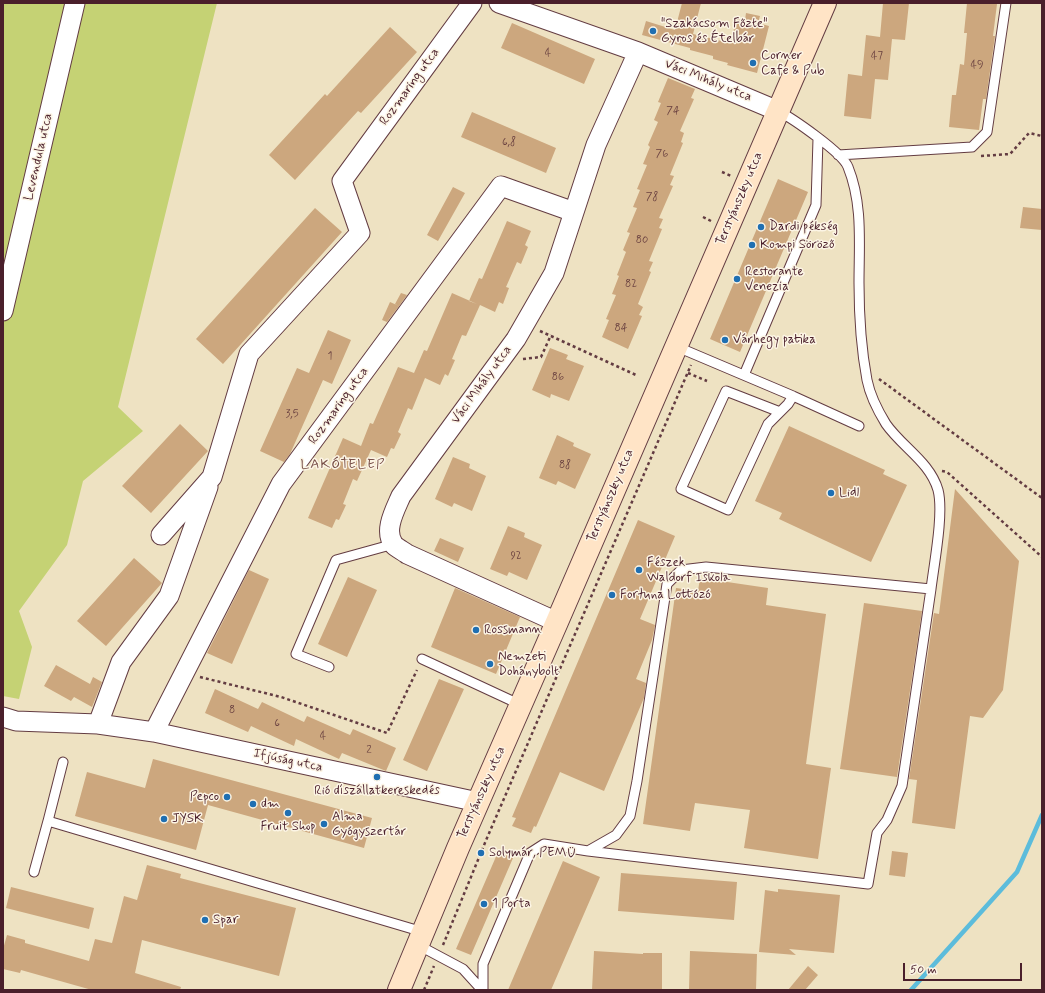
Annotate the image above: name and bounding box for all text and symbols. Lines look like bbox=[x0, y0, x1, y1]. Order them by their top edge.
place label: "Szakácsom Főzte" Gyros és Ételbár bbox=[661, 16, 768, 47]
marker: "Szakácsom Főzte" Gyros és Ételbár bbox=[648, 26, 658, 36]
street label: Rozmaring utca bbox=[377, 45, 443, 129]
house number: 4 bbox=[545, 47, 551, 61]
place label: Corner Cafe & Pub bbox=[761, 48, 825, 79]
house number: 47 bbox=[871, 50, 883, 64]
street label: Váci Mihály utca bbox=[662, 56, 754, 106]
marker: Corner Cafe & Pub bbox=[748, 58, 758, 68]
house number: 49 bbox=[971, 59, 983, 73]
house number: 74 bbox=[666, 105, 680, 119]
street label: Levendula utca bbox=[21, 112, 57, 202]
house number: 6,8 bbox=[502, 136, 516, 150]
house number: 76 bbox=[656, 148, 668, 162]
street label: Terstyánszky utca bbox=[713, 150, 767, 248]
house number: 78 bbox=[646, 191, 658, 205]
place label: Dardi pékség bbox=[769, 219, 838, 235]
marker: Dardi pékség bbox=[756, 222, 766, 232]
house number: 80 bbox=[636, 234, 648, 248]
place label: Kompi Söröző bbox=[760, 237, 835, 253]
marker: Kompi Söröző bbox=[747, 240, 757, 250]
place label: Restorante Venezia bbox=[745, 264, 804, 295]
marker: Restorante Venezia bbox=[732, 274, 742, 284]
house number: 82 bbox=[625, 278, 637, 292]
house number: 84 bbox=[615, 322, 627, 336]
place label: Várhegy patika bbox=[733, 332, 816, 348]
marker: Várhegy patika bbox=[720, 335, 730, 345]
street label: Váci Mihály utca bbox=[448, 343, 516, 427]
house number: 1 bbox=[328, 350, 332, 364]
street label: Rozmaring utca bbox=[306, 364, 372, 448]
house number: 86 bbox=[552, 371, 564, 385]
house number: 3,5 bbox=[285, 408, 299, 422]
street label: Terstyánszky utca bbox=[584, 447, 638, 545]
district label: LAKÓTELEP bbox=[300, 457, 386, 473]
house number: 88 bbox=[559, 459, 571, 473]
place label: Lidl bbox=[839, 485, 859, 501]
marker: Lidl bbox=[826, 488, 836, 498]
house number: 92 bbox=[510, 550, 522, 564]
place label: Fészek Waldorf Iskola bbox=[647, 555, 730, 586]
marker: Fészek Waldorf Iskola bbox=[634, 565, 644, 575]
place label: Fortuna Lottózó bbox=[620, 587, 711, 603]
marker: Fortuna Lottózó bbox=[607, 590, 617, 600]
place label: Rossmann bbox=[484, 622, 542, 638]
marker: Rossmann bbox=[471, 625, 481, 635]
place label: Nemzeti Dohánybolt bbox=[498, 649, 559, 680]
marker: Nemzeti Dohánybolt bbox=[485, 659, 495, 669]
house number: 8 bbox=[229, 704, 235, 718]
house number: 6 bbox=[274, 717, 280, 731]
house number: 4 bbox=[320, 730, 326, 744]
house number: 2 bbox=[366, 744, 372, 758]
street label: Terstyánszky utca bbox=[455, 744, 509, 842]
street label: Ifjúság utca bbox=[252, 746, 324, 776]
marker: Rió díszállatkereskedés bbox=[372, 772, 382, 782]
place label: Rió díszállatkereskedés bbox=[314, 783, 440, 799]
place label: Pepco bbox=[190, 789, 219, 805]
marker: Pepco bbox=[222, 792, 232, 802]
place label: dm bbox=[261, 796, 279, 812]
marker: dm bbox=[248, 799, 258, 809]
marker: Fruit Shop bbox=[283, 808, 293, 818]
place label: Alma Gyógyszertár bbox=[332, 809, 406, 840]
place label: JYSK bbox=[172, 811, 203, 827]
marker: JYSK bbox=[159, 814, 169, 824]
place label: Fruit Shop bbox=[260, 819, 316, 835]
marker: Alma Gyógyszertár bbox=[319, 819, 329, 829]
place label: Solymár, PEMÜ bbox=[489, 845, 576, 861]
marker: Solymár, PEMÜ bbox=[476, 848, 486, 858]
place label: 1 Porta bbox=[492, 896, 531, 912]
marker: 1 Porta bbox=[479, 899, 489, 909]
place label: Spar bbox=[213, 912, 239, 928]
marker: Spar bbox=[200, 915, 210, 925]
scale bar bbox=[905, 955, 1024, 981]
text: 50 m bbox=[910, 962, 937, 978]

